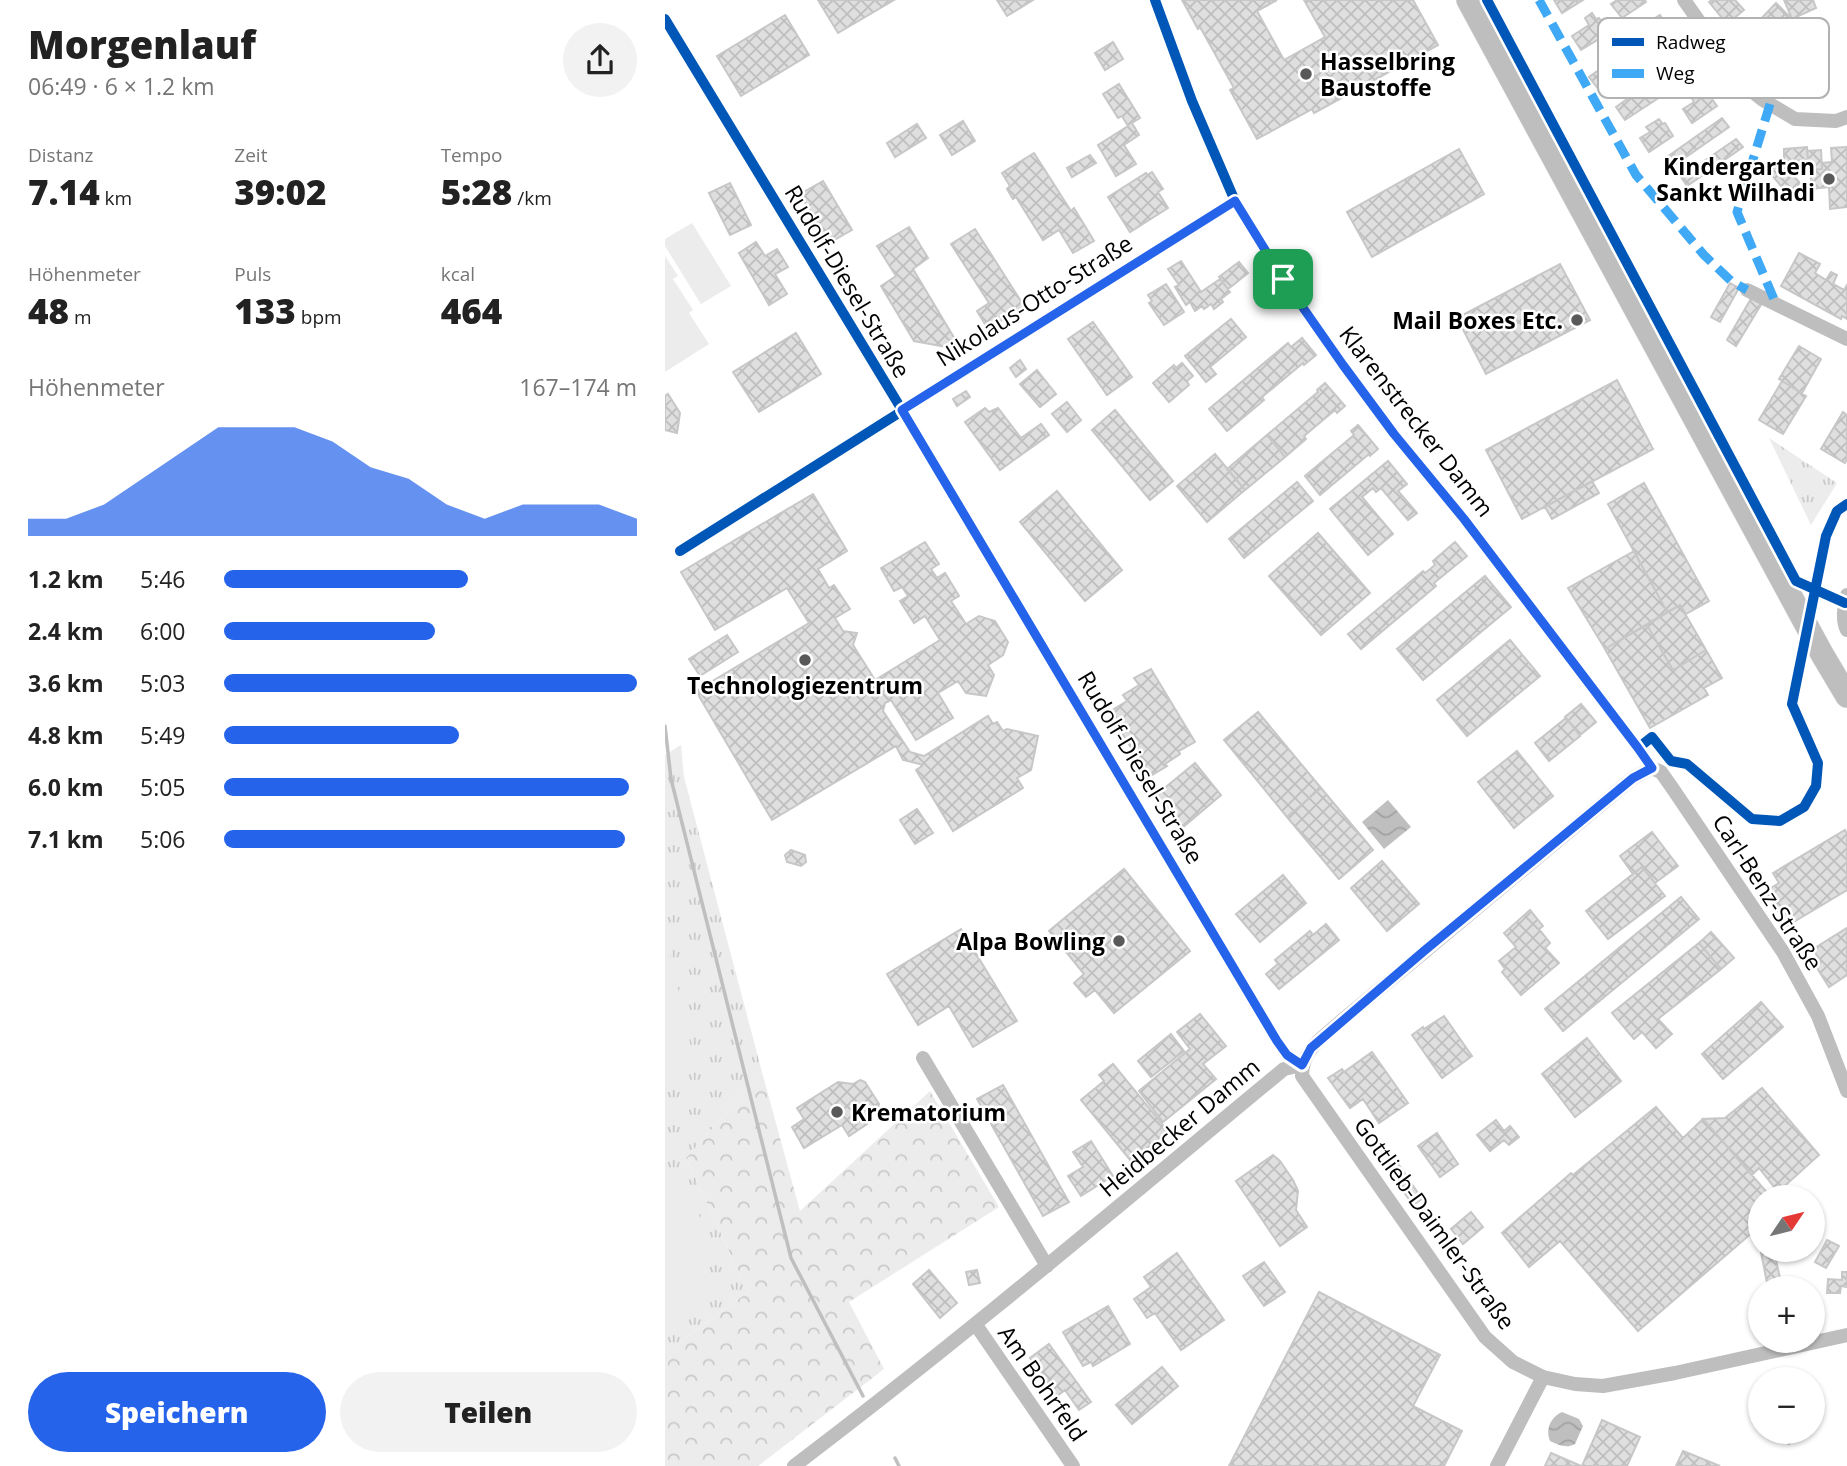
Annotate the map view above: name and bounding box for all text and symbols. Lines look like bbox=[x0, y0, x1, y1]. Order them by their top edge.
text: Morgenlauf bbox=[28, 18, 256, 70]
legend bbox=[1598, 18, 1829, 98]
button: share bbox=[563, 23, 637, 97]
text: Radweg bbox=[1656, 29, 1726, 55]
place label: Hasselbring Baustoffe bbox=[1320, 45, 1455, 103]
text: Weg bbox=[1656, 60, 1695, 86]
marker: Hasselbring Baustoffe bbox=[1298, 66, 1314, 82]
text: 06:49 · 6 × 1.2 km bbox=[28, 70, 215, 102]
text: Distanz bbox=[28, 142, 94, 168]
text: Zeit bbox=[234, 142, 267, 168]
text: Tempo bbox=[441, 142, 502, 168]
place label: Kindergarten Sankt Wilhadi bbox=[1656, 150, 1815, 208]
text: 7.14 bbox=[28, 168, 100, 215]
text: 39:02 bbox=[234, 168, 326, 215]
text: 5:28 bbox=[441, 168, 512, 215]
marker: Kindergarten Sankt Wilhadi bbox=[1821, 171, 1837, 187]
street label: Rudolf-Diesel-Straße bbox=[778, 179, 918, 383]
text: km bbox=[100, 185, 132, 211]
text: /km bbox=[512, 185, 552, 211]
street label: Nikolaus-Otto-Straße bbox=[930, 227, 1138, 373]
pin bbox=[1253, 249, 1313, 309]
icon: arrive bbox=[1264, 260, 1302, 298]
text: Höhenmeter bbox=[28, 261, 141, 287]
text: Puls bbox=[234, 261, 271, 287]
text: kcal bbox=[441, 261, 475, 287]
text: 48 bbox=[28, 287, 69, 334]
text: 133 bbox=[234, 287, 296, 334]
text: 464 bbox=[441, 287, 502, 334]
text: m bbox=[69, 304, 92, 330]
text: bpm bbox=[296, 304, 342, 330]
place label: Mail Boxes Etc. bbox=[1392, 304, 1563, 336]
marker: Mail Boxes Etc. bbox=[1569, 312, 1585, 328]
street label: Klarenstrecker Damm bbox=[1332, 319, 1502, 523]
text: Höhenmeter bbox=[28, 371, 165, 403]
text: 167–174 m bbox=[519, 371, 637, 403]
text: 1.2 km bbox=[28, 563, 104, 595]
text: 5:46 bbox=[140, 563, 186, 595]
text: 2.4 km bbox=[28, 615, 104, 647]
text: 6:00 bbox=[140, 615, 186, 647]
marker: Technologiezentrum bbox=[797, 652, 813, 668]
street label: Rudolf-Diesel-Straße bbox=[1071, 665, 1211, 869]
text: 3.6 km bbox=[28, 667, 104, 699]
text: 5:03 bbox=[140, 667, 186, 699]
place label: Technologiezentrum bbox=[687, 669, 923, 701]
text: 4.8 km bbox=[28, 719, 104, 751]
text: 5:49 bbox=[140, 719, 186, 751]
text: 6.0 km bbox=[28, 771, 104, 803]
text: 5:05 bbox=[140, 771, 186, 803]
street label: Carl-Benz-Straße bbox=[1706, 808, 1830, 976]
text: 7.1 km bbox=[28, 823, 104, 855]
text: 5:06 bbox=[140, 823, 186, 855]
place label: Alpa Bowling bbox=[956, 925, 1105, 957]
marker: Alpa Bowling bbox=[1111, 933, 1127, 949]
street label: Heidbecker Damm bbox=[1092, 1050, 1266, 1204]
place label: Krematorium bbox=[851, 1096, 1006, 1128]
marker: Krematorium bbox=[829, 1104, 845, 1120]
street label: Gottlieb-Daimler-Straße bbox=[1347, 1110, 1523, 1336]
north arrow bbox=[1748, 1185, 1825, 1262]
map controls bbox=[1748, 1185, 1825, 1444]
button: + bbox=[1748, 1276, 1825, 1353]
street label: Am Bohrfeld bbox=[991, 1319, 1095, 1447]
button: − bbox=[1748, 1367, 1825, 1444]
button: Speichern bbox=[28, 1372, 326, 1452]
button: Teilen bbox=[340, 1372, 637, 1452]

